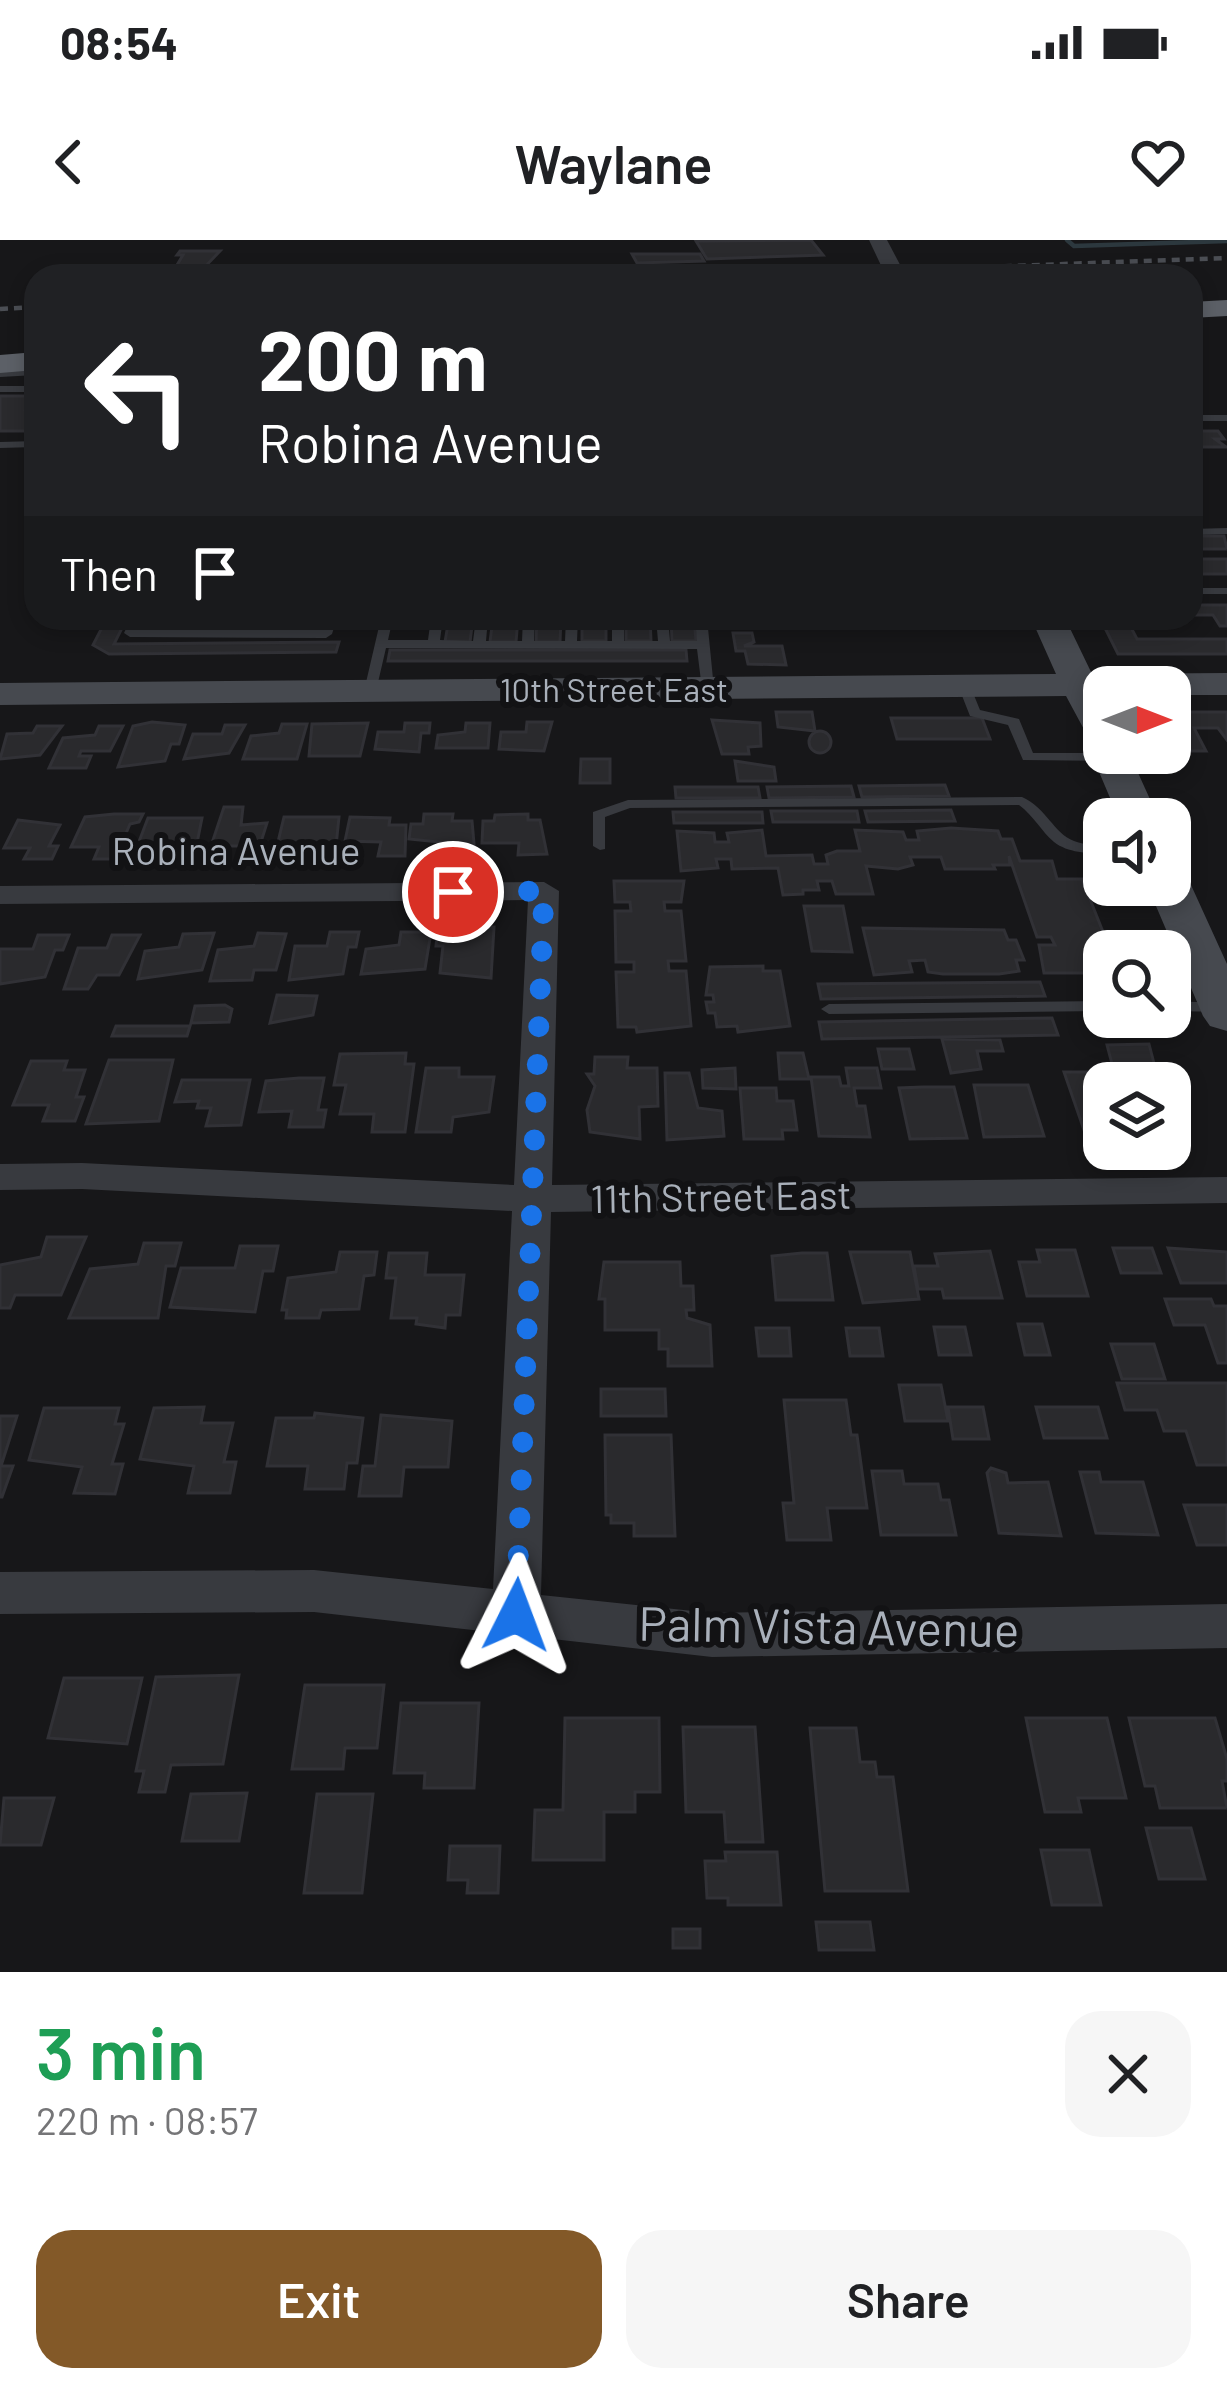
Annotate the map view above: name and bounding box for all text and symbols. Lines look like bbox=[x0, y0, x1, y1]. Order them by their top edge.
text: 08:54 bbox=[60, 15, 178, 69]
icon: back bbox=[36, 129, 102, 195]
icon: heart bbox=[1125, 129, 1191, 195]
text: Waylane bbox=[515, 130, 712, 195]
text: 200 m bbox=[258, 307, 488, 408]
icon: left bbox=[60, 312, 216, 468]
text: Robina Avenue bbox=[258, 409, 603, 474]
icon: arrive bbox=[182, 540, 248, 606]
text: Then bbox=[60, 546, 158, 600]
north arrow bbox=[1083, 666, 1191, 774]
map controls bbox=[1083, 666, 1191, 1170]
street label: 10th Street East bbox=[500, 669, 728, 709]
button: sound bbox=[1083, 798, 1191, 906]
street label: Robina Avenue bbox=[112, 826, 360, 873]
pin bbox=[402, 841, 504, 943]
icon: arrive bbox=[420, 859, 486, 925]
button: search bbox=[1083, 930, 1191, 1038]
button: layers bbox=[1083, 1062, 1191, 1170]
street label: 11th Street East bbox=[590, 1170, 852, 1221]
position arrow bbox=[453, 1552, 579, 1678]
street label: Palm Vista Avenue bbox=[638, 1593, 1020, 1657]
text: 3 min bbox=[36, 2008, 206, 2094]
button: close bbox=[1065, 2011, 1191, 2137]
text: 220 m · 08:57 bbox=[36, 2096, 258, 2143]
button: Exit bbox=[36, 2230, 602, 2368]
button: Share bbox=[626, 2230, 1191, 2368]

